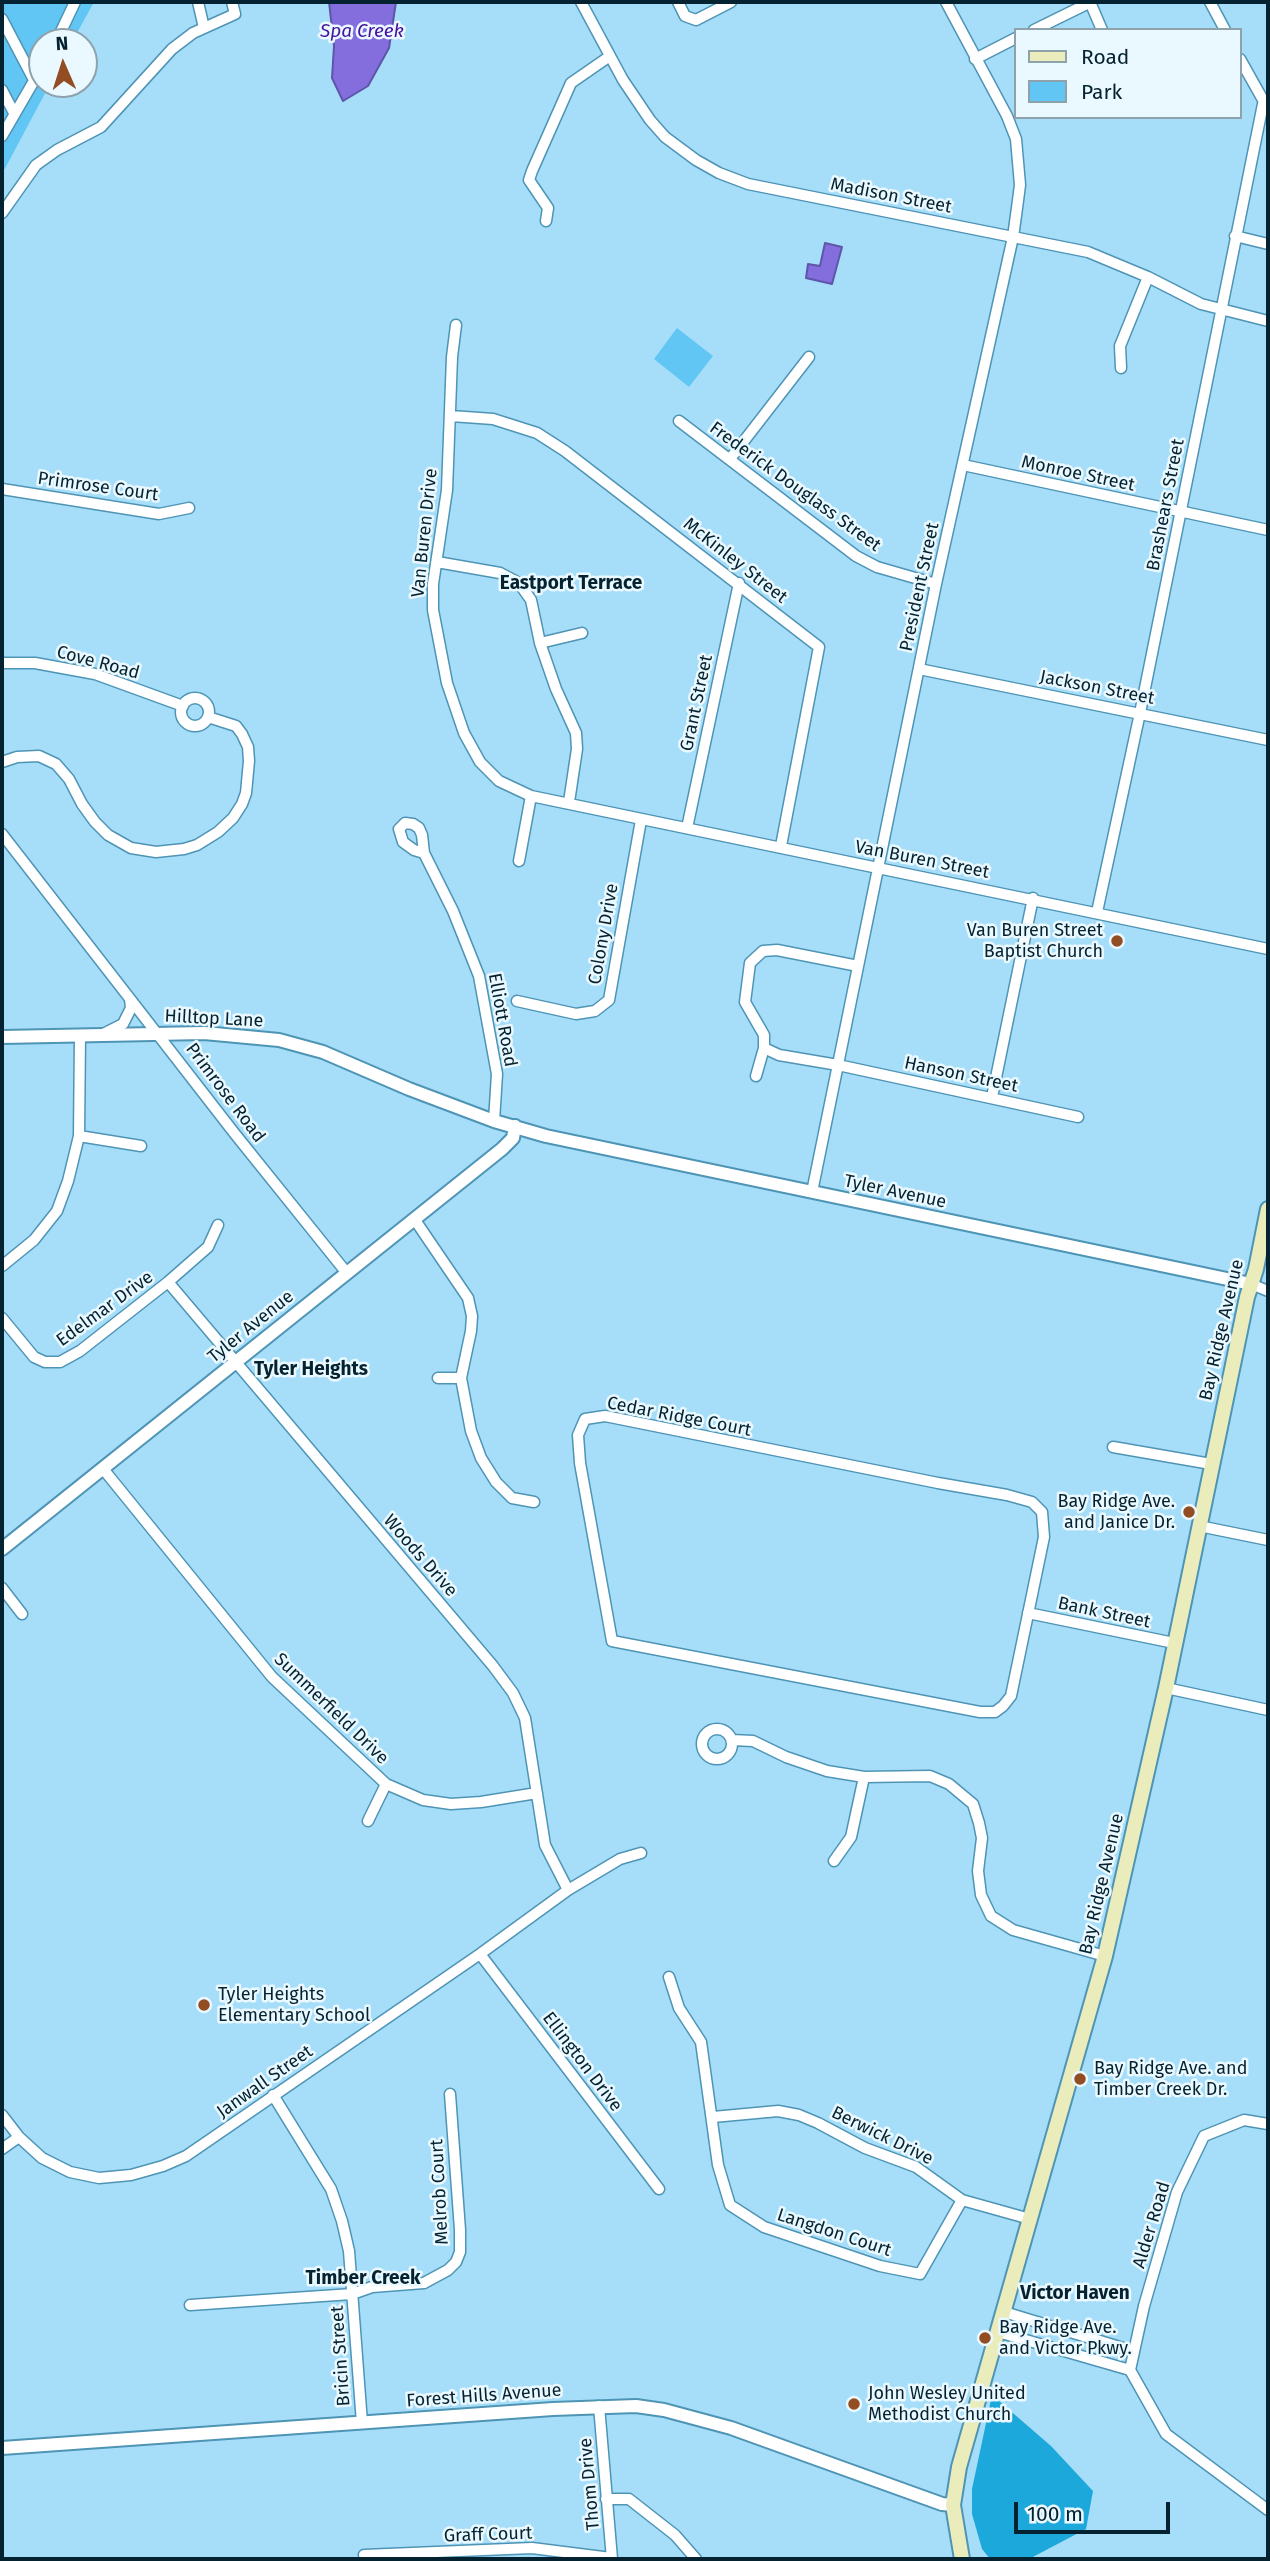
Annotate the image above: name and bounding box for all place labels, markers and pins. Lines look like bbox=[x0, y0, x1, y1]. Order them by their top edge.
place label: Van Buren Street Baptist Church bbox=[967, 920, 1103, 962]
marker: Van Buren Street Baptist Church bbox=[1109, 933, 1125, 949]
place label: Bay Ridge Ave. and Janice Dr. bbox=[1057, 1491, 1175, 1534]
marker: Bay Ridge Ave. and Janice Dr. bbox=[1181, 1504, 1197, 1520]
place label: Tyler Heights Elementary School bbox=[218, 1984, 370, 2026]
marker: Tyler Heights Elementary School bbox=[196, 1997, 212, 2013]
place label: Bay Ridge Ave. and Timber Creek Dr. bbox=[1094, 2058, 1247, 2100]
marker: Bay Ridge Ave. and Timber Creek Dr. bbox=[1072, 2071, 1088, 2087]
place label: Bay Ridge Ave. and Victor Pkwy. bbox=[999, 2317, 1132, 2360]
marker: Bay Ridge Ave. and Victor Pkwy. bbox=[977, 2330, 993, 2346]
place label: John Wesley United Methodist Church bbox=[868, 2383, 1026, 2426]
marker: John Wesley United Methodist Church bbox=[846, 2396, 862, 2412]

